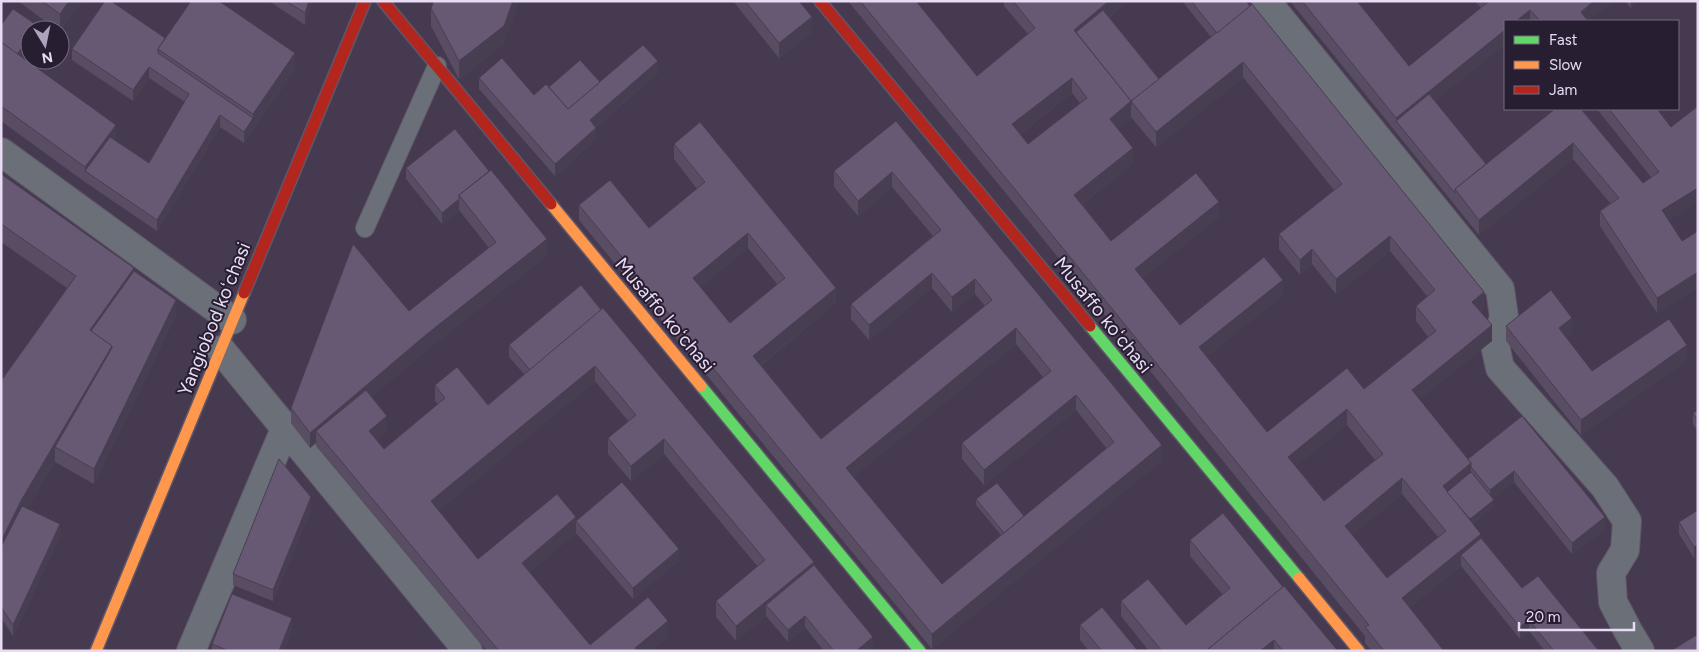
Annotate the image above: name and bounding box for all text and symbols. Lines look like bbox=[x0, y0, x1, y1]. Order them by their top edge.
north arrow bbox=[20, 20, 70, 70]
legend bbox=[1504, 20, 1679, 110]
text: Fast bbox=[1549, 31, 1578, 49]
text: N bbox=[40, 48, 54, 67]
text: Slow bbox=[1549, 56, 1582, 74]
text: Jam bbox=[1549, 81, 1577, 99]
street label: Yangiobod koʻchasi bbox=[173, 239, 255, 399]
street label: Musaffo koʻchasi bbox=[1049, 252, 1157, 378]
street label: Musaffo koʻchasi bbox=[610, 253, 720, 377]
scale bar bbox=[1519, 600, 1634, 632]
text: 20 m bbox=[1526, 608, 1560, 626]

